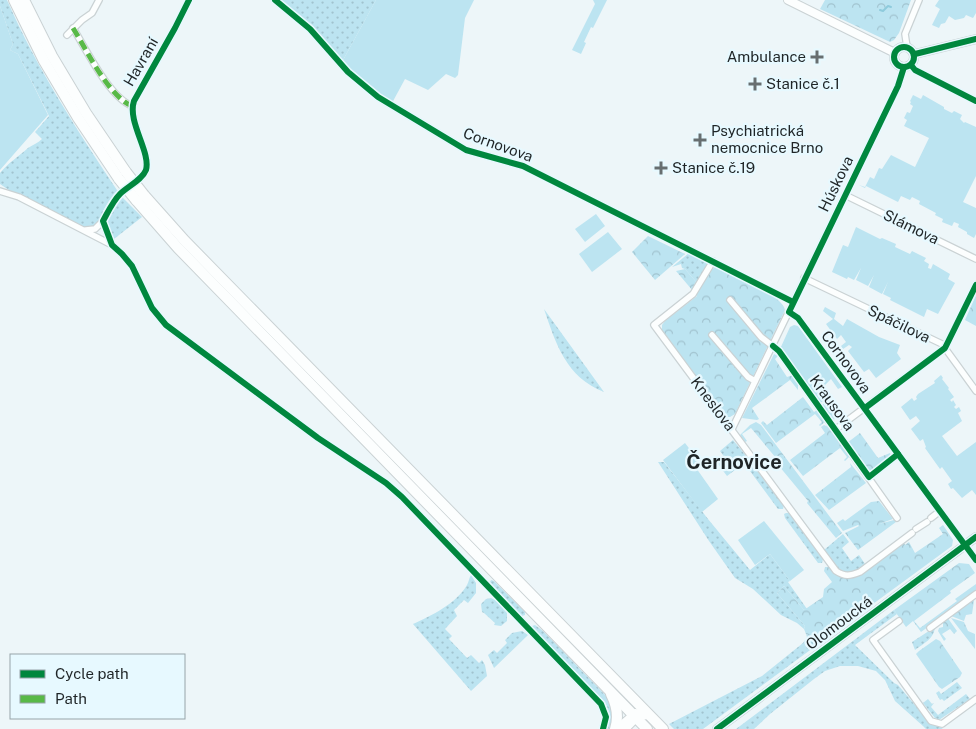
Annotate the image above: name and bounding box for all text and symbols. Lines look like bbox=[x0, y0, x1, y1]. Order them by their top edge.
street label: Havraní bbox=[120, 34, 161, 89]
place label: Ambulance bbox=[727, 48, 806, 65]
marker: Ambulance bbox=[810, 50, 824, 64]
place label: Stanice č.1 bbox=[766, 75, 840, 92]
marker: Stanice č.1 bbox=[748, 77, 762, 91]
place label: Psychiatrická nemocnice Brno bbox=[711, 122, 823, 156]
street label: Cornovova bbox=[461, 124, 535, 165]
marker: Psychiatrická nemocnice Brno bbox=[693, 133, 707, 147]
street label: Húskova bbox=[815, 153, 856, 214]
place label: Stanice č.19 bbox=[672, 159, 755, 176]
marker: Stanice č.19 bbox=[654, 161, 668, 175]
street label: Slámova bbox=[881, 206, 942, 247]
street label: Spáčilova bbox=[865, 301, 933, 346]
street label: Cornovova bbox=[818, 327, 875, 396]
street label: Krausova bbox=[807, 372, 858, 434]
street label: Kneslova bbox=[688, 373, 739, 434]
district label: Černovice bbox=[686, 450, 782, 474]
street label: Olomoucká bbox=[802, 592, 875, 653]
legend bbox=[10, 654, 185, 719]
text: Cycle path bbox=[55, 665, 129, 682]
text: Path bbox=[55, 690, 87, 707]

